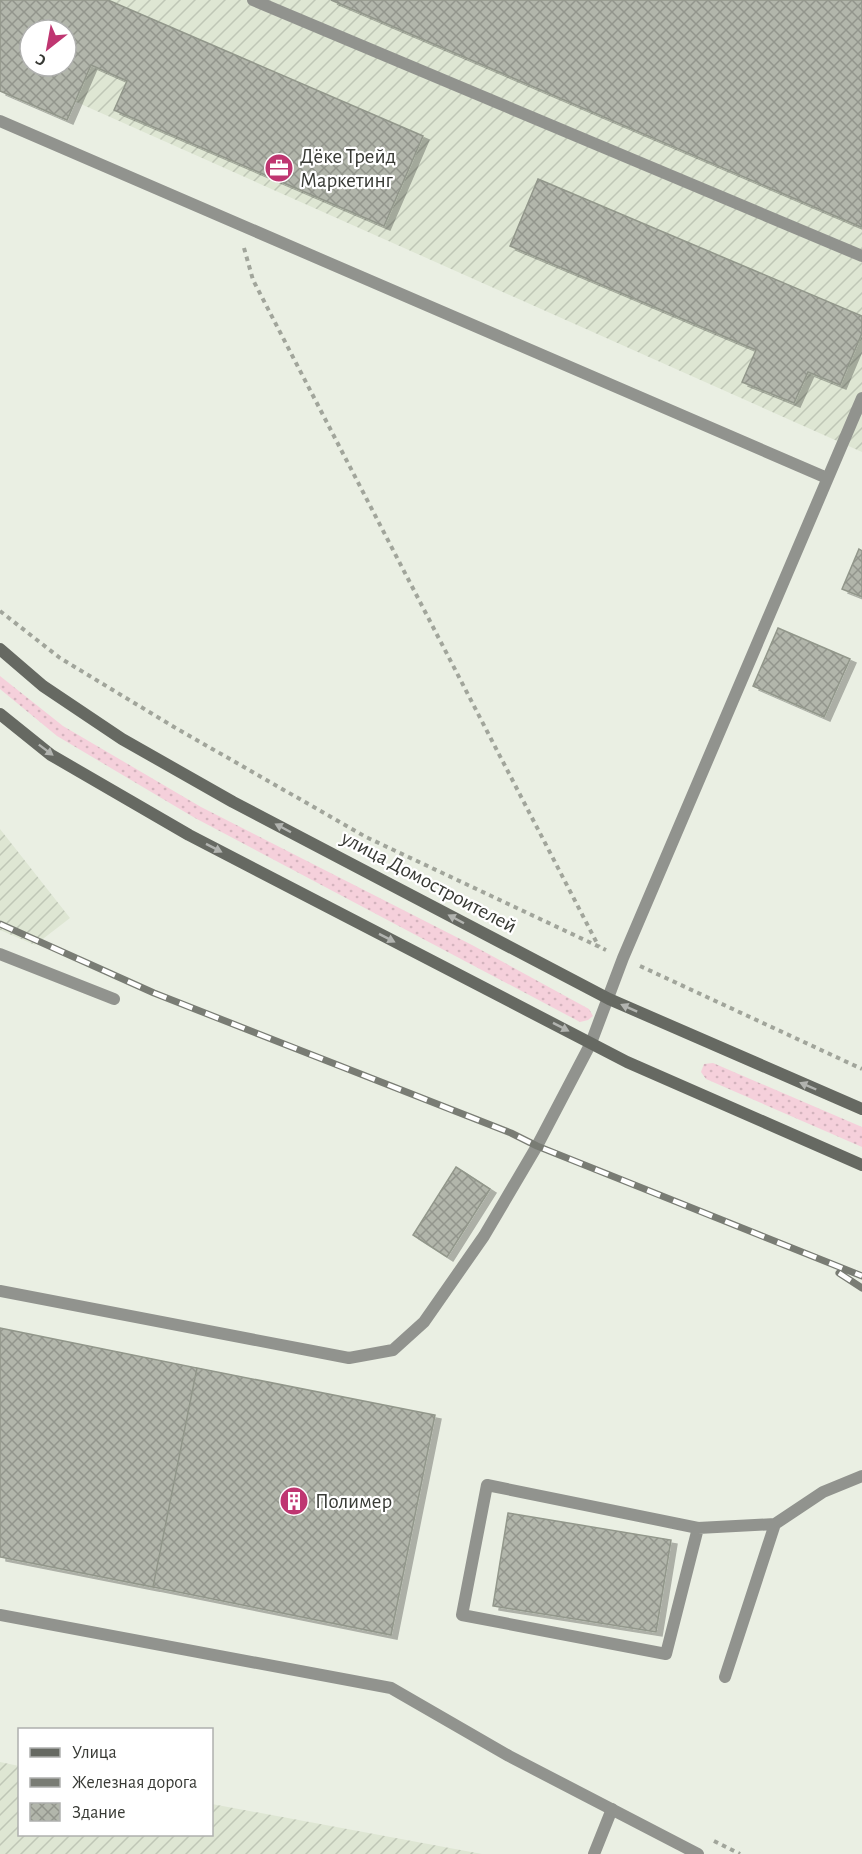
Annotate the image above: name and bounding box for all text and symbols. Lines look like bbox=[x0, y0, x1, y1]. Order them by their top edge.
north arrow bbox=[18, 18, 78, 78]
text: С bbox=[33, 51, 49, 69]
place label: Дёке Трейд Маркетинг bbox=[300, 146, 396, 191]
office icon: Дёке Трейд Маркетинг bbox=[263, 152, 295, 184]
one-way arrow bbox=[37, 744, 53, 756]
one-way arrow bbox=[275, 824, 292, 833]
street label: улица Домостроителей bbox=[337, 826, 520, 937]
one-way arrow bbox=[206, 843, 223, 853]
one-way arrow bbox=[447, 914, 464, 924]
one-way arrow bbox=[379, 933, 396, 943]
one-way arrow bbox=[620, 1003, 638, 1013]
one-way arrow bbox=[552, 1023, 569, 1032]
one-way arrow bbox=[799, 1081, 817, 1091]
building icon: Полимер bbox=[278, 1485, 310, 1517]
place label: Полимер bbox=[315, 1491, 392, 1512]
legend bbox=[18, 1728, 213, 1836]
text: Улица bbox=[72, 1744, 117, 1762]
text: Железная дорога bbox=[72, 1774, 197, 1792]
text: Здание bbox=[72, 1804, 126, 1822]

